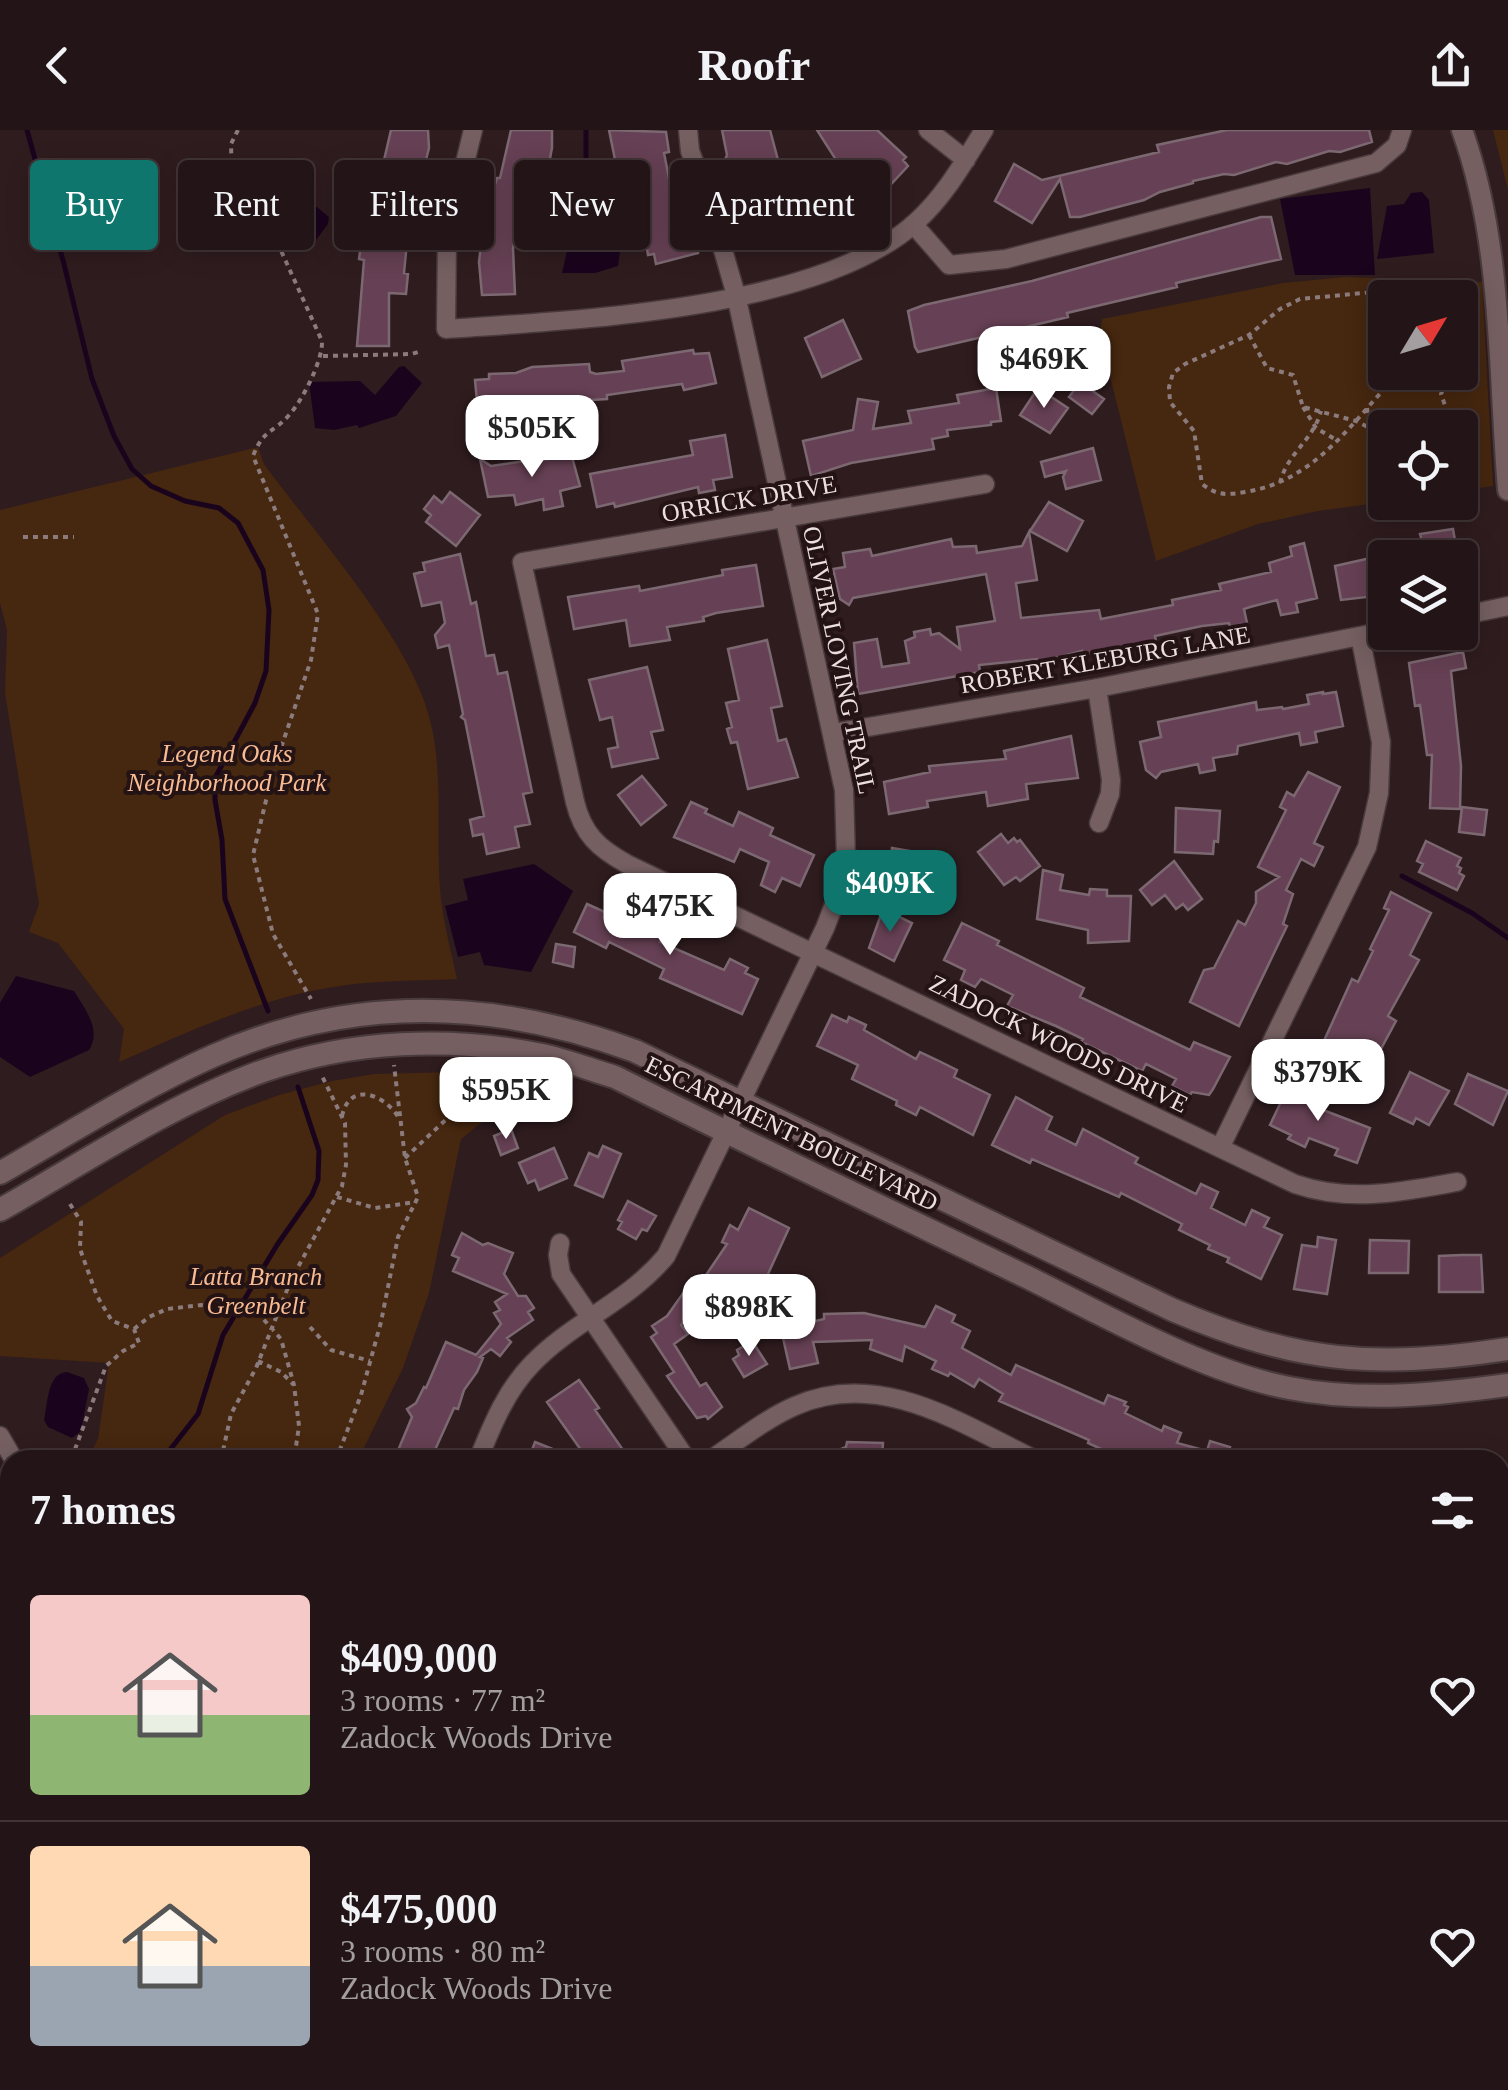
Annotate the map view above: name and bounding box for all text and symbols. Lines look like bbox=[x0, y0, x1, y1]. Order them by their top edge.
icon: back bbox=[30, 38, 85, 93]
icon: share bbox=[1423, 38, 1478, 93]
text: Roofr bbox=[698, 40, 810, 90]
chip: Buy bbox=[30, 160, 158, 250]
chip: Rent bbox=[178, 160, 314, 250]
chip: Filters bbox=[334, 160, 494, 250]
chip: New bbox=[514, 160, 650, 250]
chip: Apartment bbox=[670, 160, 890, 250]
north arrow bbox=[1368, 280, 1478, 390]
map controls bbox=[1368, 280, 1478, 650]
pin: $469K bbox=[974, 326, 1114, 411]
text: $469K bbox=[1000, 340, 1088, 376]
pin: $505K bbox=[462, 395, 602, 480]
text: $505K bbox=[488, 409, 576, 445]
button: locate bbox=[1368, 410, 1478, 520]
street label: ORRICK DRIVE bbox=[660, 470, 839, 527]
street label: OLIVER LOVING TRAIL bbox=[798, 524, 881, 796]
button: layers bbox=[1368, 540, 1478, 650]
street label: ROBERT KLEBURG LANE bbox=[958, 621, 1252, 698]
park label: Legend Oaks Neighborhood Park bbox=[127, 740, 327, 796]
pin: $409K bbox=[820, 850, 960, 935]
text: $409K bbox=[846, 864, 934, 900]
pin: $475K bbox=[600, 873, 740, 958]
text: $475K bbox=[626, 887, 714, 923]
street label: ZADOCK WOODS DRIVE bbox=[925, 969, 1192, 1118]
pin: $379K bbox=[1248, 1039, 1388, 1124]
street label: ESCARPMENT BOULEVARD bbox=[641, 1051, 942, 1216]
text: $379K bbox=[1274, 1053, 1362, 1089]
pin: $595K bbox=[436, 1057, 576, 1142]
text: $595K bbox=[462, 1071, 550, 1107]
park label: Latta Branch Greenbelt bbox=[189, 1263, 322, 1319]
pin: $898K bbox=[679, 1274, 819, 1359]
text: $898K bbox=[705, 1288, 793, 1324]
icon: filters bbox=[1425, 1483, 1480, 1538]
text: 7 homes bbox=[30, 1487, 176, 1533]
icon: home bbox=[110, 1635, 230, 1755]
text: $409,000 bbox=[340, 1635, 498, 1681]
icon: heart bbox=[1425, 1668, 1480, 1723]
text: 3 rooms · 77 m² bbox=[340, 1682, 545, 1718]
text: Zadock Woods Drive bbox=[340, 1719, 612, 1755]
icon: home bbox=[110, 1886, 230, 2006]
text: $475,000 bbox=[340, 1886, 498, 1932]
icon: heart bbox=[1425, 1919, 1480, 1974]
text: 3 rooms · 80 m² bbox=[340, 1933, 545, 1969]
text: Zadock Woods Drive bbox=[340, 1970, 612, 2006]

